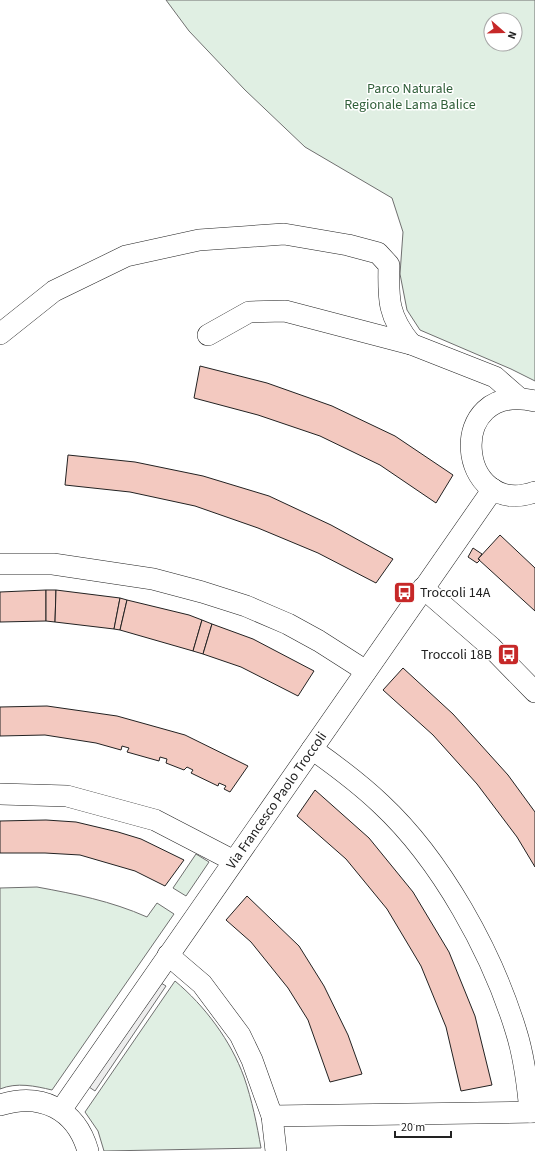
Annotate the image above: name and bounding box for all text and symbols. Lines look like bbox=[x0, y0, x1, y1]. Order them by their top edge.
north arrow bbox=[483, 12, 523, 52]
text: N bbox=[504, 29, 520, 41]
park label: Parco Naturale Regionale Lama Balice bbox=[344, 79, 476, 115]
bus stop icon: Troccoli 14A bbox=[391, 579, 417, 605]
place label: Troccoli 14A bbox=[420, 583, 491, 603]
bus stop icon: Troccoli 18B bbox=[495, 641, 521, 667]
place label: Troccoli 18B bbox=[421, 645, 492, 665]
street label: Via Francesco Paolo Troccoli bbox=[222, 728, 332, 873]
scale bar bbox=[395, 1113, 451, 1139]
text: 20 m bbox=[401, 1119, 425, 1136]

